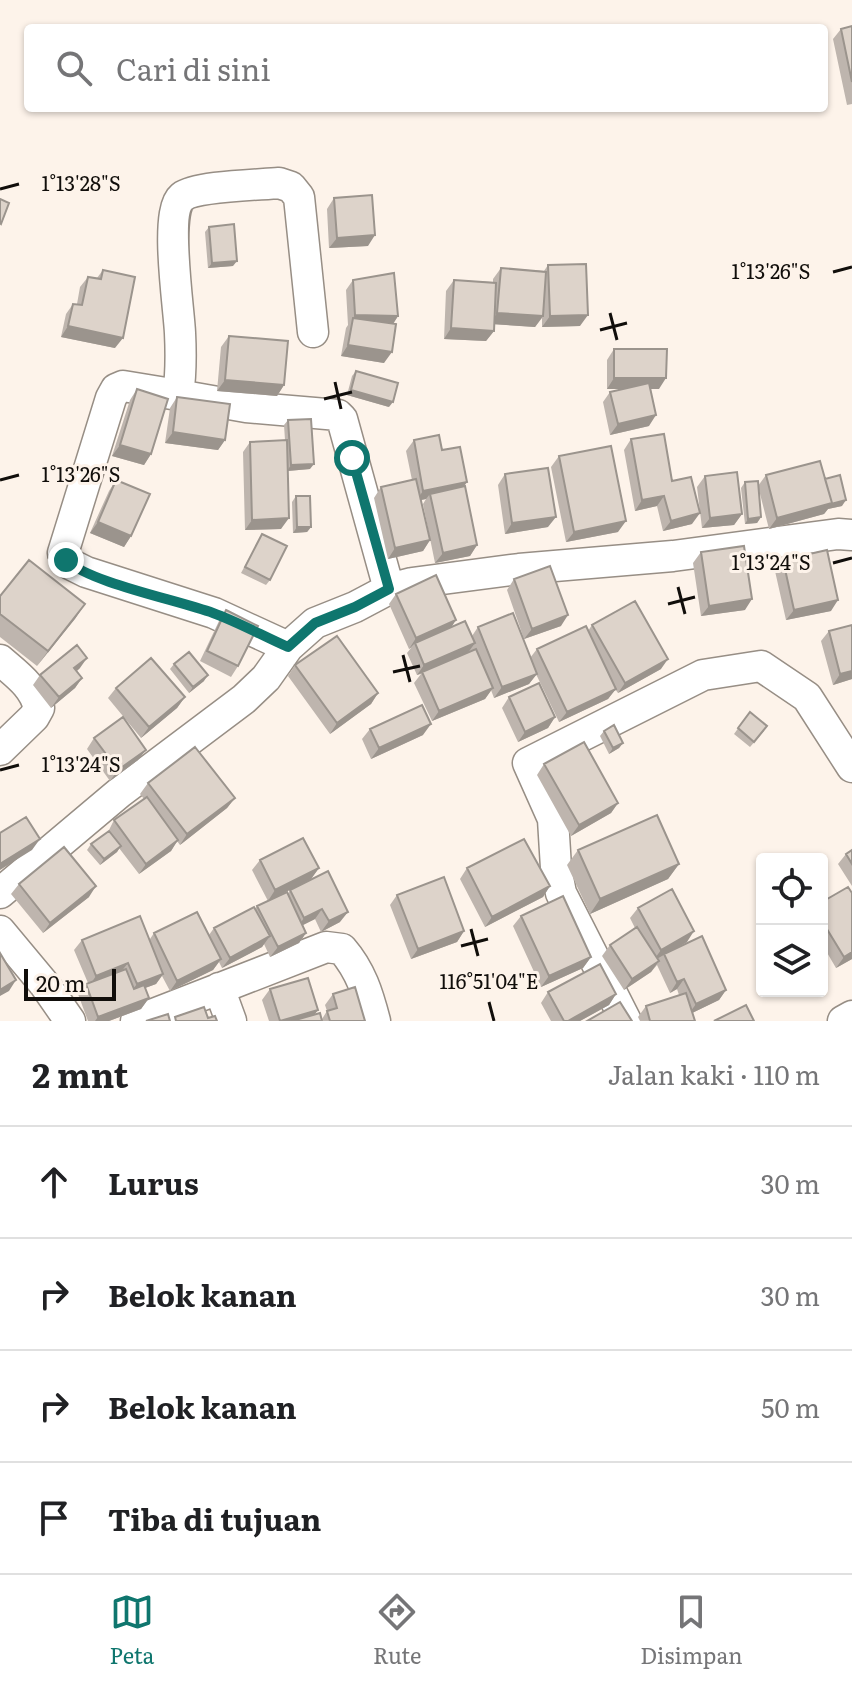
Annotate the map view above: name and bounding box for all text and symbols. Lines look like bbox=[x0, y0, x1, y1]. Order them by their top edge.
search box bbox=[24, 24, 828, 112]
icon: search bbox=[52, 46, 96, 90]
text: Cari di sini bbox=[116, 46, 270, 90]
text: 1°13'28"S bbox=[41, 167, 121, 197]
text: 1°13'26"S bbox=[732, 255, 810, 285]
route start bbox=[334, 440, 370, 476]
text: 1°13'26"S bbox=[42, 458, 120, 488]
route end bbox=[48, 542, 84, 578]
text: 1°13'24"S bbox=[731, 546, 811, 576]
text: 1°13'24"S bbox=[41, 748, 121, 778]
map controls bbox=[756, 853, 828, 997]
button: locate bbox=[756, 853, 828, 925]
button: layers bbox=[756, 925, 828, 997]
scale bar bbox=[24, 965, 116, 1001]
text: 116°51'04"E bbox=[439, 965, 539, 995]
text: 20 m bbox=[36, 966, 86, 999]
text: 2 mnt bbox=[32, 1048, 128, 1098]
text: Jalan kaki · 110 m bbox=[608, 1054, 820, 1093]
icon: ahead bbox=[32, 1160, 76, 1204]
text: Lurus bbox=[108, 1160, 199, 1204]
text: 30 m bbox=[760, 1163, 820, 1202]
icon: right bbox=[32, 1272, 76, 1316]
text: Belok kanan bbox=[108, 1272, 297, 1316]
text: 30 m bbox=[760, 1275, 820, 1314]
icon: right bbox=[32, 1384, 76, 1428]
text: Belok kanan bbox=[108, 1384, 297, 1428]
text: 50 m bbox=[761, 1387, 820, 1426]
icon: arrive bbox=[32, 1496, 76, 1540]
text: Tiba di tujuan bbox=[108, 1496, 321, 1540]
tab: Peta bbox=[109, 1590, 154, 1671]
tab: Rute bbox=[373, 1590, 422, 1671]
tab: Disimpan bbox=[640, 1590, 743, 1671]

